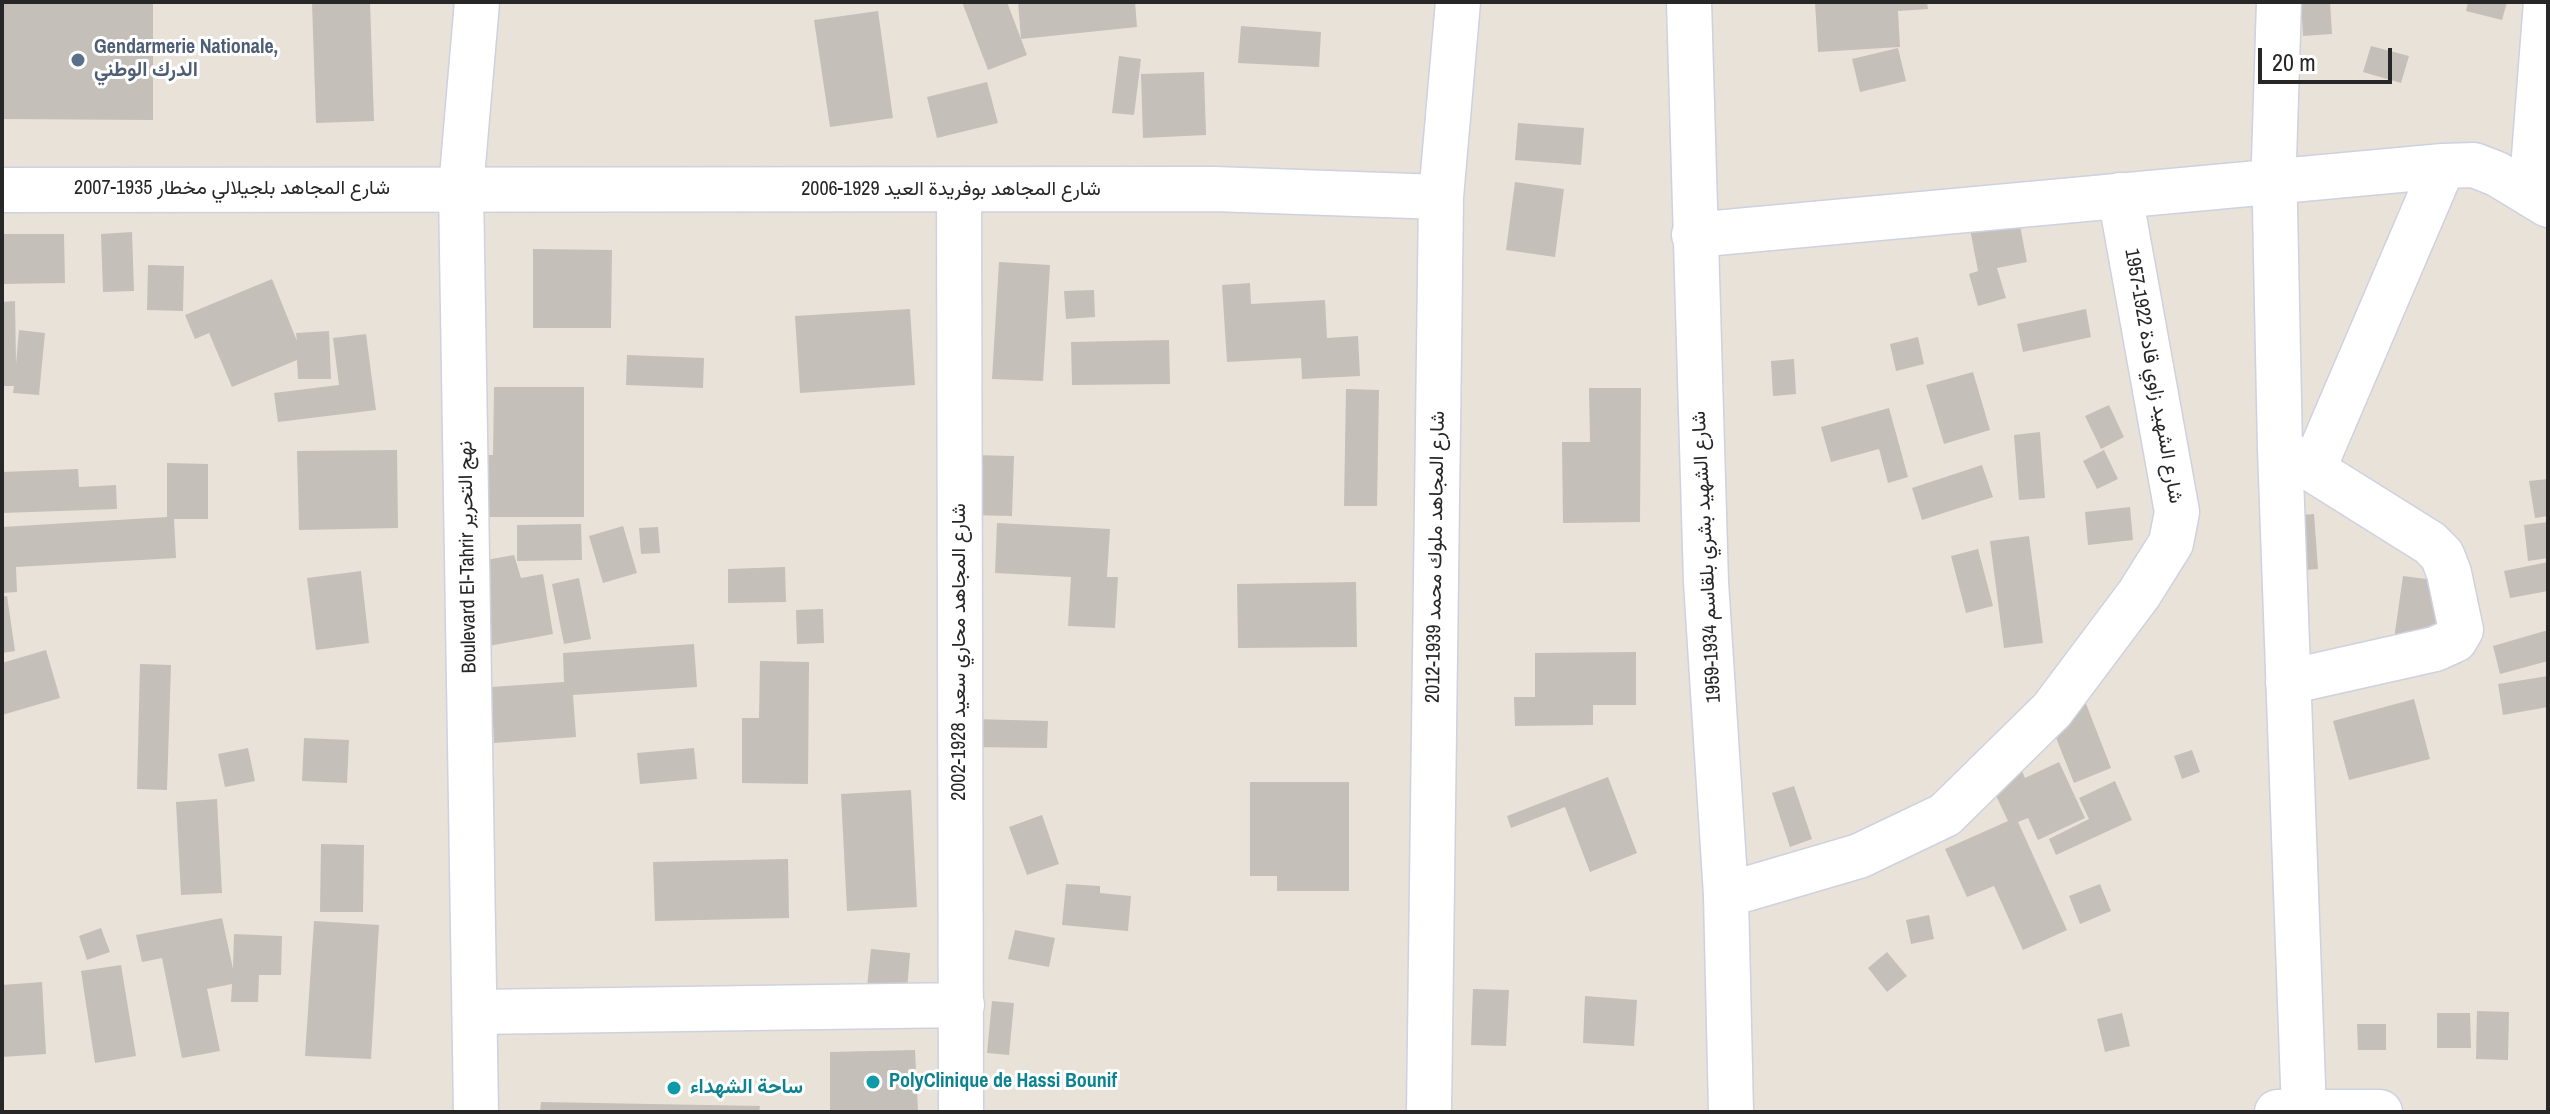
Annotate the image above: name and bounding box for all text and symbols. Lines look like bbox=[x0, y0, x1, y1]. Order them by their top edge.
scale bar bbox=[2262, 32, 2396, 82]
place label: Gendarmerie Nationale, الدرك الوطني bbox=[94, 36, 278, 83]
text: 20 m bbox=[2272, 46, 2316, 78]
marker: Gendarmerie Nationale, الدرك الوطني bbox=[69, 51, 87, 69]
street label: شارع المجاهد بلجيلالي مخطار 1935-2007 bbox=[74, 177, 390, 201]
street label: شارع المجاهد بوفريدة العيد 1929-2006 bbox=[801, 178, 1101, 202]
street label: شارع الشهيد زاوي قادة 1922-1957 bbox=[2119, 247, 2187, 505]
street label: شارع الشهيد بشري بلقاسم 1934-1959 bbox=[1687, 410, 1727, 704]
street label: شارع المجاهد ملوك محمد 1939-2012 bbox=[1421, 411, 1451, 703]
street label: Boulevard El-Tahrir نهج التحرير bbox=[454, 440, 482, 674]
street label: شارع المجاهد محاري سعيد 1928-2002 bbox=[948, 503, 972, 801]
place label: PolyClinique de Hassi Bounif bbox=[889, 1070, 1117, 1094]
marker: PolyClinique de Hassi Bounif bbox=[864, 1073, 882, 1091]
place label: ساحة الشهداء bbox=[690, 1076, 803, 1100]
marker: ساحة الشهداء bbox=[665, 1079, 683, 1097]

